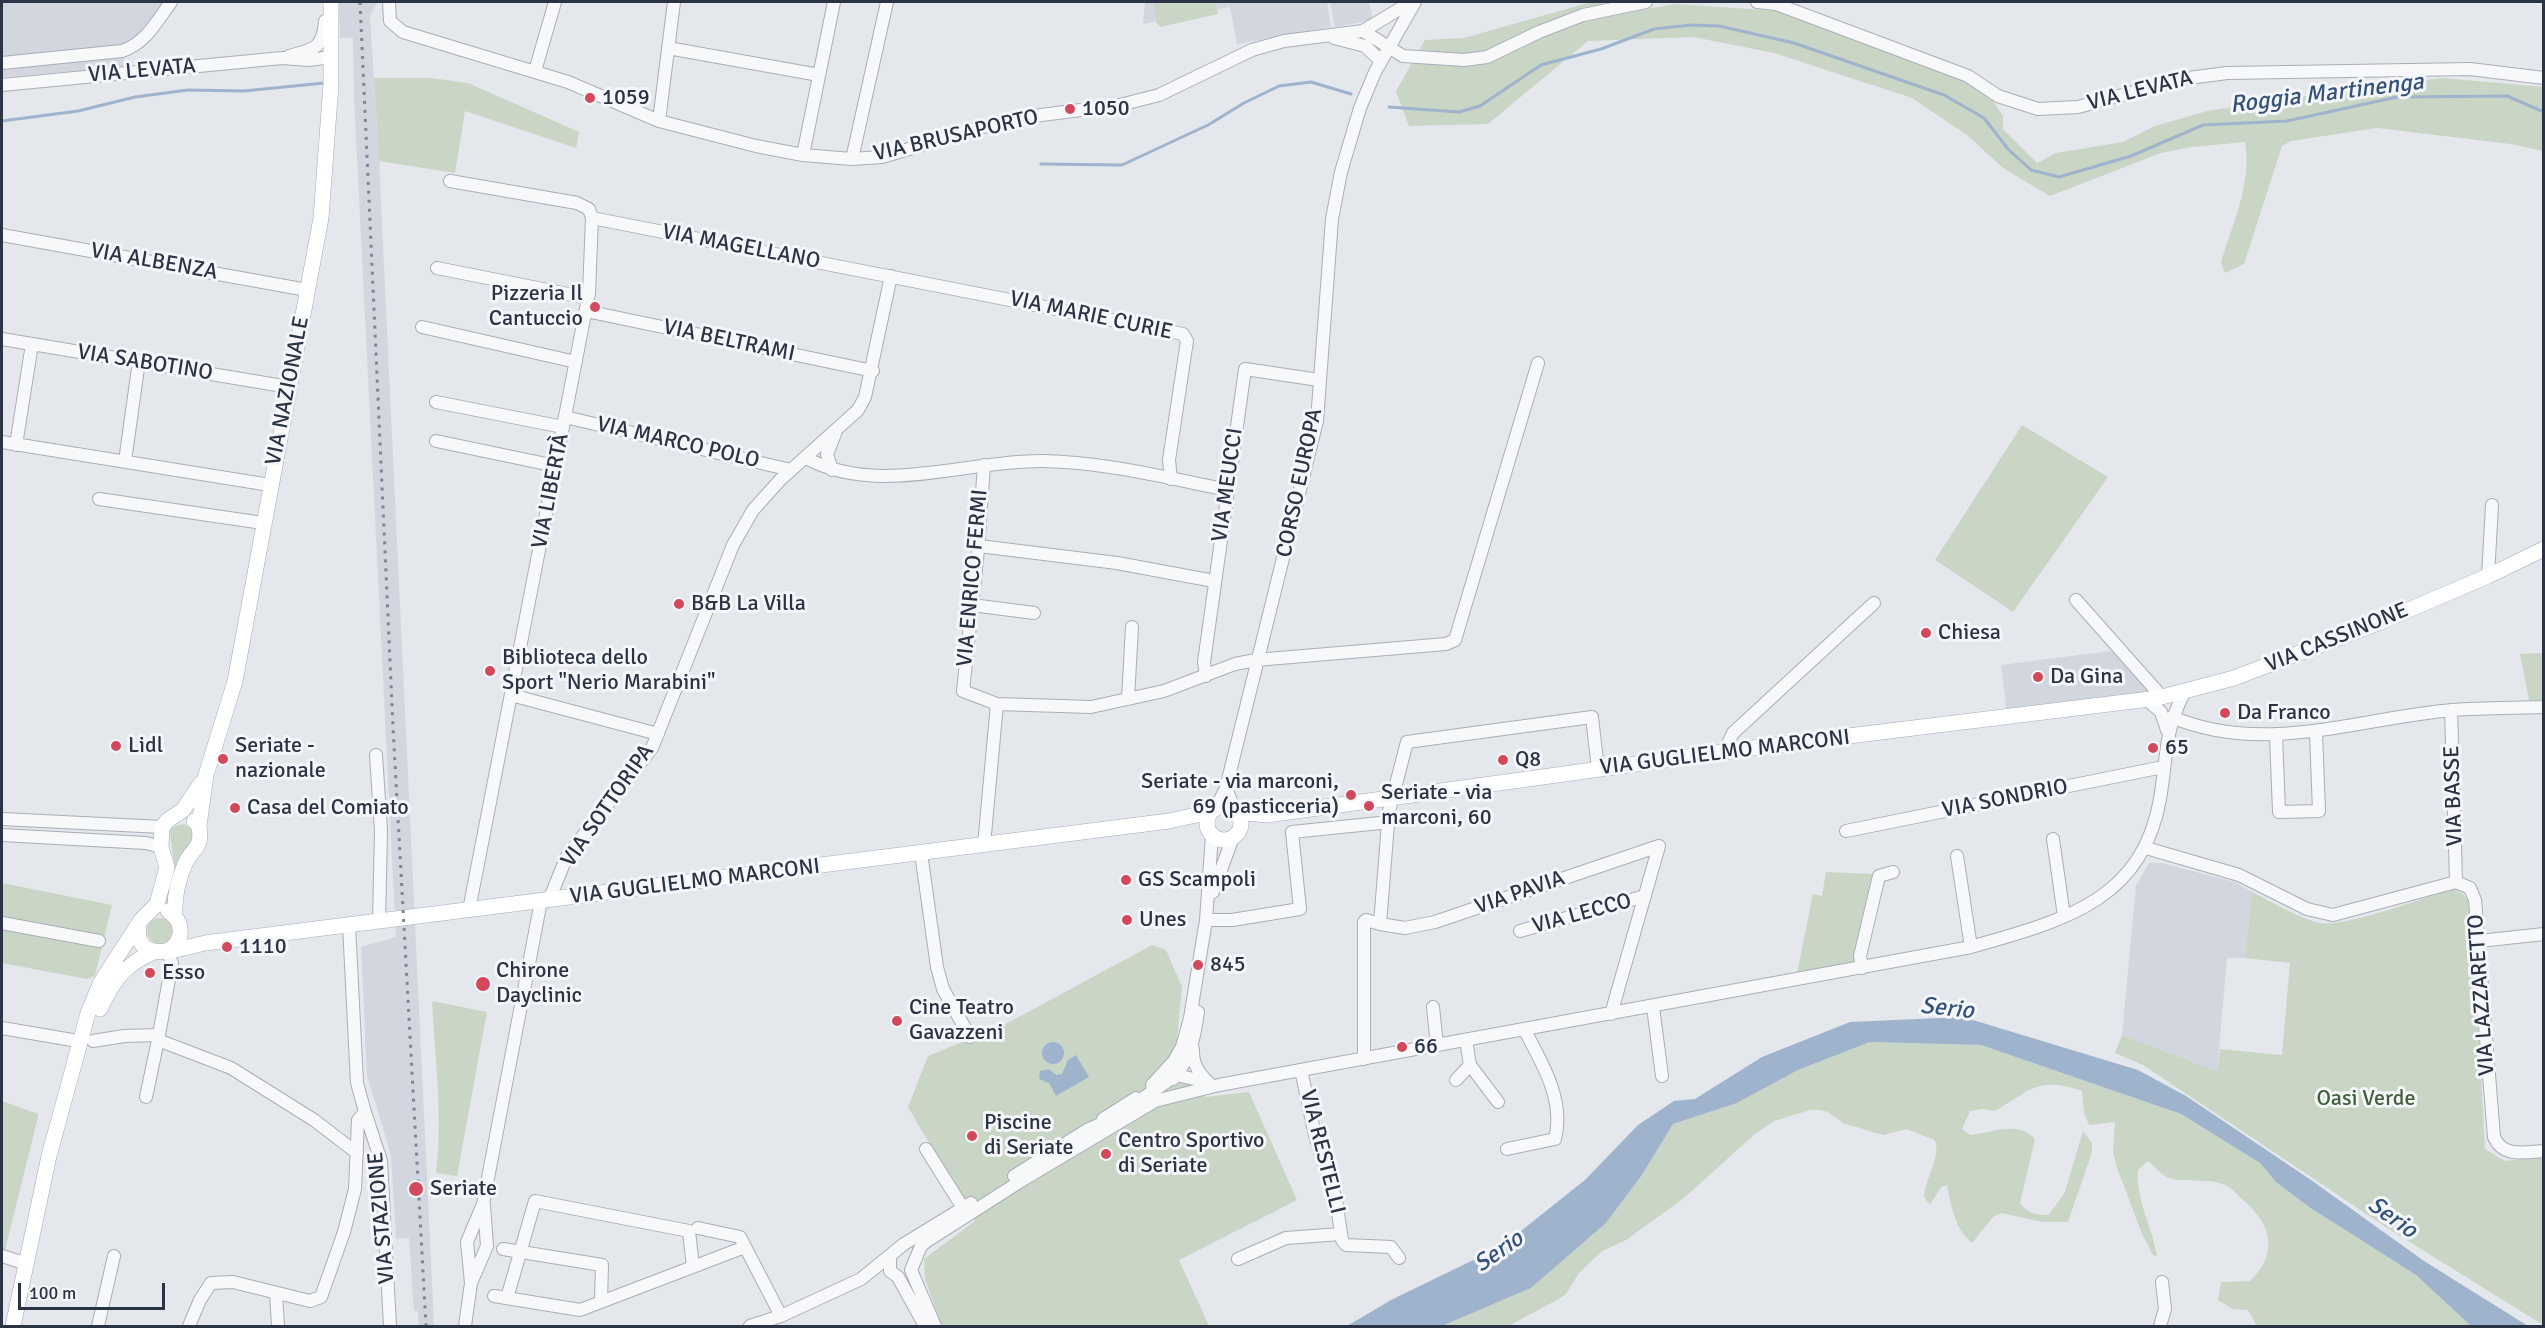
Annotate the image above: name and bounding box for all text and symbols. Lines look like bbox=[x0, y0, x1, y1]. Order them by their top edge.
street label: VIA LEVATA bbox=[87, 53, 197, 89]
street label: VIA LEVATA bbox=[2085, 65, 2195, 117]
water label: Roggia Martinenga bbox=[2229, 68, 2425, 120]
place label: 1059 bbox=[602, 85, 650, 111]
marker: 1059 bbox=[583, 91, 597, 105]
place label: 1050 bbox=[1082, 96, 1130, 122]
marker: 1050 bbox=[1063, 102, 1077, 116]
street label: VIA BRUSAPORTO bbox=[871, 104, 1041, 168]
street label: VIA MAGELLANO bbox=[660, 219, 822, 275]
street label: VIA ALBENZA bbox=[88, 238, 220, 286]
place label: Pizzeria Il Cantuccio bbox=[489, 281, 583, 332]
street label: VIA MARIE CURIE bbox=[1007, 286, 1175, 346]
marker: Pizzeria Il Cantuccio bbox=[588, 300, 602, 314]
street label: VIA NAZIONALE bbox=[261, 314, 315, 468]
street label: VIA BELTRAMI bbox=[661, 314, 797, 368]
street label: VIA SABOTINO bbox=[75, 339, 215, 387]
street label: CORSO EUROPA bbox=[1271, 406, 1329, 560]
street label: VIA MARCO POLO bbox=[594, 411, 762, 475]
street label: VIA MEUCCI bbox=[1207, 426, 1249, 544]
street label: VIA LIBERTÀ bbox=[527, 431, 575, 551]
street label: VIA ENRICO FERMI bbox=[952, 488, 994, 668]
place label: B&B La Villa bbox=[691, 591, 806, 617]
marker: B&B La Villa bbox=[672, 597, 686, 611]
street label: VIA CASSINONE bbox=[2262, 597, 2412, 679]
place label: Chiesa bbox=[1938, 620, 2001, 646]
marker: Chiesa bbox=[1919, 626, 1933, 640]
place label: Biblioteca dello Sport "Nerio Marabini" bbox=[502, 645, 716, 696]
marker: Biblioteca dello Sport "Nerio Marabini" bbox=[483, 664, 497, 678]
place label: Da Gina bbox=[2050, 664, 2123, 690]
marker: Da Gina bbox=[2031, 670, 2045, 684]
place label: Da Franco bbox=[2237, 700, 2331, 726]
marker: Da Franco bbox=[2218, 706, 2232, 720]
street label: VIA GUGLIELMO MARCONI bbox=[1598, 725, 1852, 781]
place label: Lidl bbox=[128, 733, 163, 759]
place label: Seriate - nazionale bbox=[235, 733, 326, 784]
place label: 65 bbox=[2165, 735, 2189, 761]
marker: Lidl bbox=[109, 739, 123, 753]
street label: VIA SOTTORIPA bbox=[556, 740, 660, 872]
marker: 65 bbox=[2146, 741, 2160, 755]
street label: VIA BASSE bbox=[2439, 745, 2469, 847]
place label: Q8 bbox=[1515, 747, 1541, 773]
marker: Seriate - nazionale bbox=[216, 752, 230, 766]
marker: Q8 bbox=[1496, 753, 1510, 767]
place label: Seriate - via marconi, 69 (pasticceria) bbox=[1141, 769, 1339, 820]
street label: VIA SONDRIO bbox=[1940, 774, 2070, 824]
place label: Seriate - via marconi, 60 bbox=[1381, 780, 1492, 831]
marker: Seriate - via marconi, 69 (pasticceria) bbox=[1344, 788, 1358, 802]
place label: Casa del Comiato bbox=[247, 795, 409, 821]
marker: Seriate - via marconi, 60 bbox=[1362, 799, 1376, 813]
marker: Casa del Comiato bbox=[228, 801, 242, 815]
street label: VIA GUGLIELMO MARCONI bbox=[568, 854, 822, 910]
street label: VIA PAVIA bbox=[1472, 865, 1568, 921]
place label: GS Scampoli bbox=[1138, 867, 1256, 893]
marker: GS Scampoli bbox=[1119, 873, 1133, 887]
street label: VIA LECCO bbox=[1529, 888, 1635, 940]
place label: Unes bbox=[1139, 907, 1186, 933]
marker: Unes bbox=[1120, 913, 1134, 927]
street label: VIA LAZZARETTO bbox=[2463, 913, 2501, 1077]
place label: 1110 bbox=[239, 934, 287, 960]
marker: 1110 bbox=[220, 940, 234, 954]
place label: 845 bbox=[1210, 952, 1246, 978]
place label: Chirone Dayclinic bbox=[496, 958, 582, 1010]
marker: 845 bbox=[1191, 958, 1205, 972]
place label: Esso bbox=[162, 960, 205, 986]
marker: Esso bbox=[143, 966, 157, 980]
marker: Chirone Dayclinic bbox=[474, 975, 492, 993]
water label: Serio bbox=[1919, 992, 1975, 1026]
place label: Cine Teatro Gavazzeni bbox=[909, 995, 1014, 1046]
marker: Cine Teatro Gavazzeni bbox=[890, 1014, 904, 1028]
place label: 66 bbox=[1414, 1034, 1438, 1060]
marker: 66 bbox=[1395, 1040, 1409, 1054]
park label: Oasi Verde bbox=[2317, 1086, 2415, 1112]
street label: VIA RESTELLI bbox=[1294, 1087, 1350, 1217]
place label: Piscine di Seriate bbox=[984, 1110, 1073, 1162]
place label: Centro Sportivo di Seriate bbox=[1118, 1128, 1264, 1180]
marker: Piscine di Seriate bbox=[965, 1129, 979, 1143]
marker: Centro Sportivo di Seriate bbox=[1099, 1147, 1113, 1161]
street label: VIA STAZIONE bbox=[363, 1151, 401, 1285]
place label: Seriate bbox=[430, 1176, 497, 1202]
marker: Seriate bbox=[407, 1180, 425, 1198]
water label: Serio bbox=[2362, 1191, 2422, 1245]
water label: Serio bbox=[1469, 1225, 1529, 1279]
scale bar bbox=[21, 1271, 168, 1309]
text: 100 m bbox=[29, 1282, 76, 1304]

